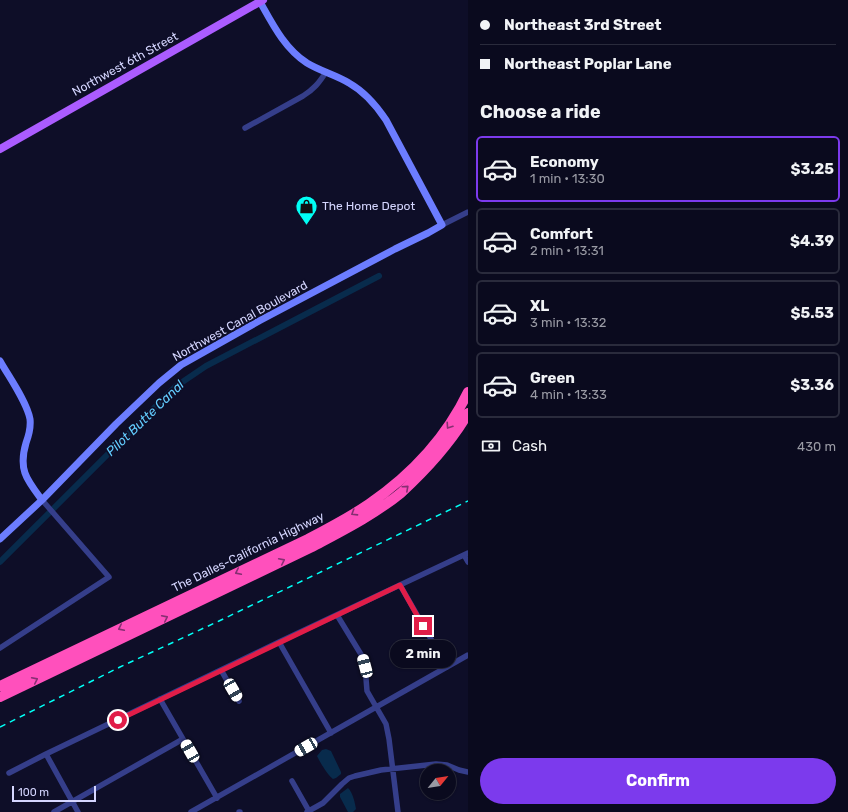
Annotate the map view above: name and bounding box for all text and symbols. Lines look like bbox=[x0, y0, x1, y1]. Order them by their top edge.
text: Northeast 3rd Street bbox=[504, 16, 662, 34]
street label: Northwest 6th Street bbox=[70, 29, 180, 99]
text: Northeast Poplar Lane bbox=[504, 55, 672, 73]
text: Choose a ride bbox=[480, 101, 601, 123]
icon: car bbox=[482, 151, 518, 187]
text: Economy bbox=[530, 153, 599, 171]
text: $3.25 bbox=[790, 160, 834, 178]
text: 1 min · 13:30 bbox=[530, 171, 605, 186]
shop icon: The Home Depot bbox=[293, 193, 319, 226]
place label: The Home Depot bbox=[322, 199, 415, 213]
icon: car bbox=[482, 223, 518, 259]
text: Comfort bbox=[530, 225, 593, 243]
text: $4.39 bbox=[790, 232, 834, 250]
text: 2 min · 13:31 bbox=[530, 243, 604, 258]
street label: Northwest Canal Boulevard bbox=[170, 278, 310, 364]
icon: car bbox=[482, 295, 518, 331]
text: XL bbox=[530, 297, 549, 315]
text: $5.53 bbox=[791, 304, 834, 322]
text: 3 min · 13:32 bbox=[530, 315, 606, 330]
icon: car bbox=[482, 367, 518, 403]
text: Green bbox=[530, 369, 575, 387]
text: $3.36 bbox=[790, 376, 834, 394]
water label: Pilot Butte Canal bbox=[103, 377, 188, 459]
text: 4 min · 13:33 bbox=[530, 387, 607, 402]
one-way arrow bbox=[446, 422, 453, 429]
icon: cash bbox=[480, 435, 502, 457]
text: Cash bbox=[512, 437, 547, 455]
text: 430 m bbox=[797, 439, 836, 454]
one-way arrow bbox=[401, 486, 408, 493]
street label: The Dalles-California Highway bbox=[170, 509, 327, 595]
one-way arrow bbox=[351, 509, 358, 516]
one-way arrow bbox=[278, 558, 285, 566]
one-way arrow bbox=[235, 567, 242, 575]
one-way arrow bbox=[161, 615, 168, 623]
route end bbox=[414, 617, 432, 635]
one-way arrow bbox=[117, 623, 125, 631]
callout: 2 min bbox=[390, 640, 456, 668]
text: 2 min bbox=[405, 646, 441, 661]
car bbox=[356, 653, 374, 679]
one-way arrow bbox=[31, 677, 38, 685]
car bbox=[222, 677, 244, 703]
route start bbox=[109, 711, 127, 729]
car bbox=[293, 736, 319, 758]
car bbox=[179, 738, 201, 764]
button: Confirm bbox=[480, 758, 836, 804]
north arrow bbox=[420, 764, 456, 800]
map controls bbox=[420, 764, 456, 800]
scale bar bbox=[12, 784, 96, 803]
text: 100 m bbox=[18, 786, 49, 799]

